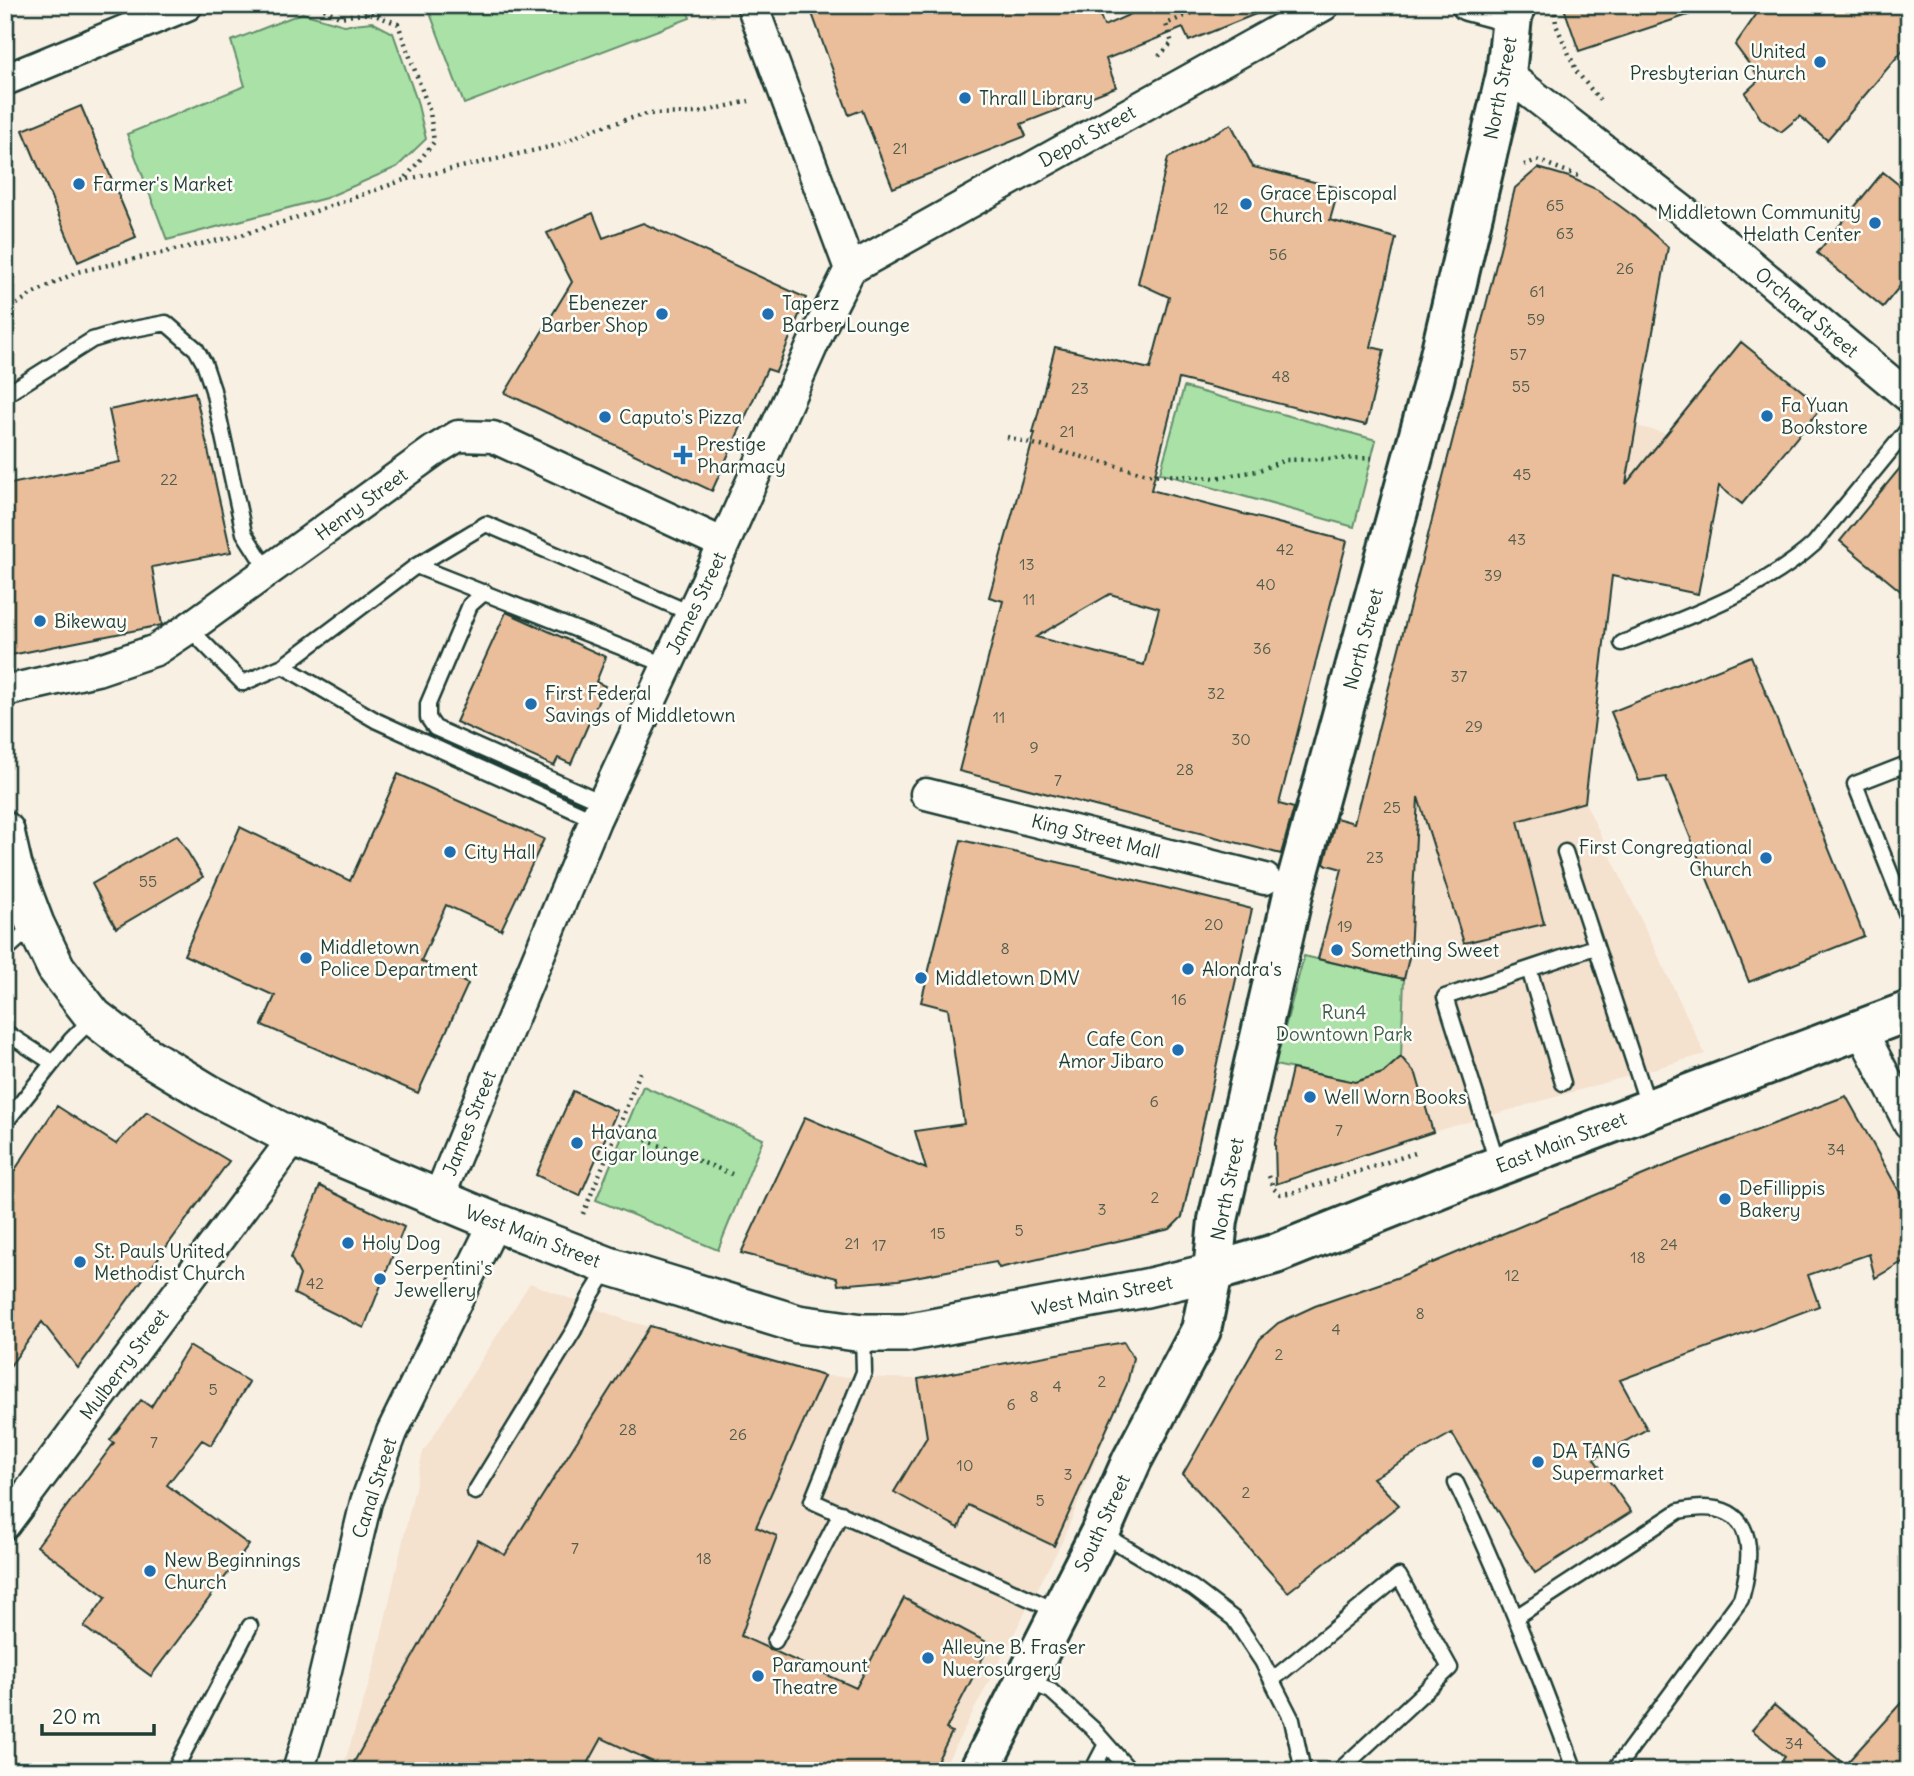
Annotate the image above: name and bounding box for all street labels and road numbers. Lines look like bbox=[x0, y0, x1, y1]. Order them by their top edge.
street label: North Street bbox=[1478, 35, 1522, 141]
street label: Depot Street bbox=[1035, 100, 1139, 172]
street label: Orchard Street bbox=[1750, 262, 1864, 362]
street label: Henry Street bbox=[310, 462, 412, 546]
street label: James Street bbox=[661, 548, 731, 658]
street label: North Street bbox=[1338, 586, 1388, 692]
street label: King Street Mall bbox=[1029, 808, 1163, 864]
street label: James Street bbox=[437, 1067, 501, 1179]
street label: East Main Street bbox=[1492, 1106, 1630, 1178]
street label: North Street bbox=[1205, 1136, 1249, 1242]
street label: West Main Street bbox=[462, 1199, 604, 1273]
street label: West Main Street bbox=[1030, 1270, 1174, 1320]
street label: Mulberry Street bbox=[74, 1304, 174, 1424]
street label: Canal Street bbox=[346, 1435, 402, 1541]
street label: South Street bbox=[1069, 1470, 1135, 1576]

